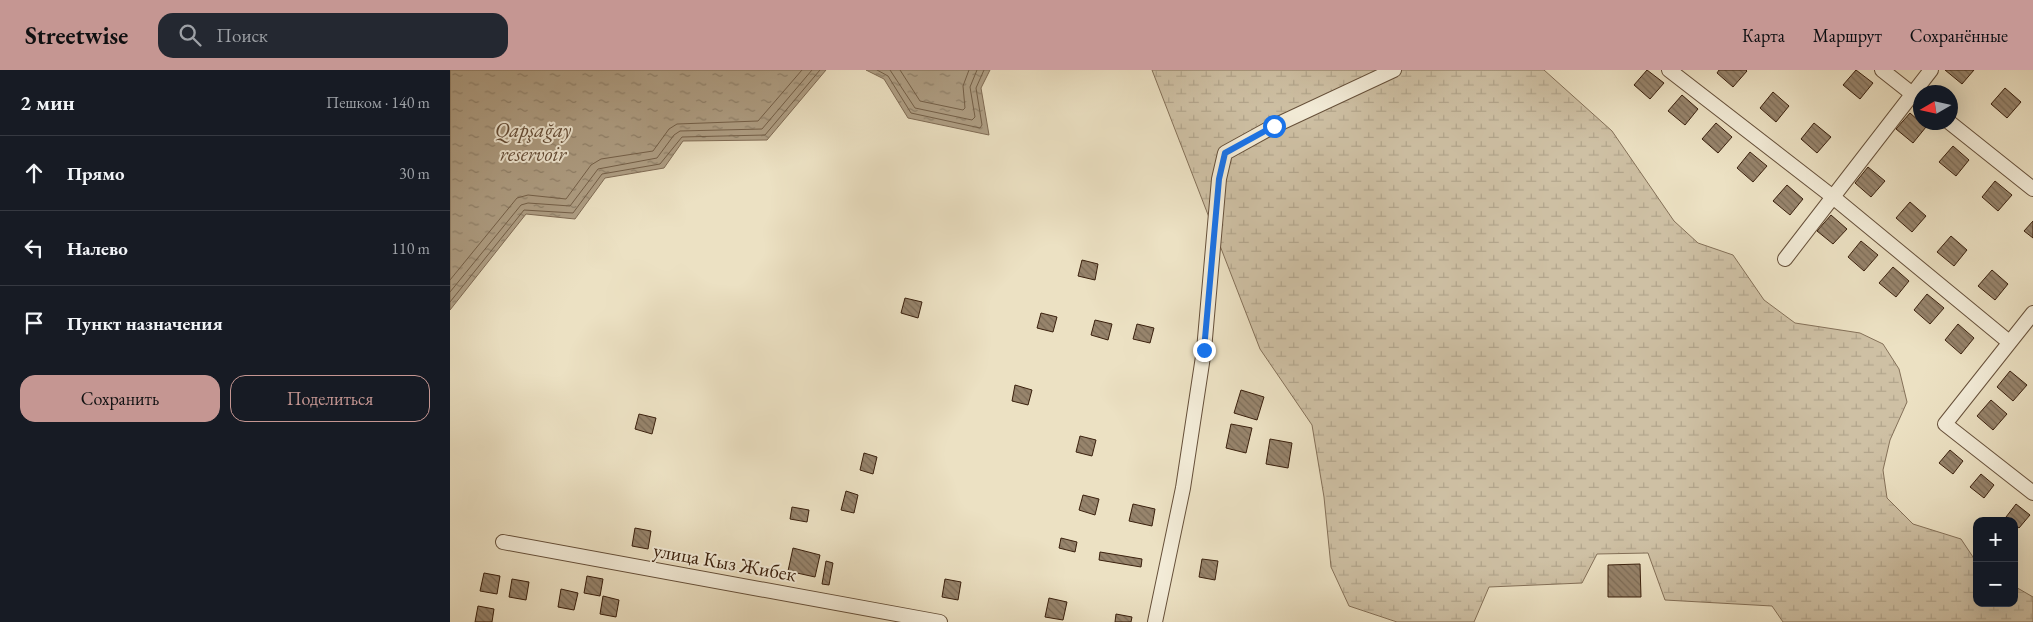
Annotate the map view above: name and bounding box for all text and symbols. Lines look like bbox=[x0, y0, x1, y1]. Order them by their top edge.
search box bbox=[158, 13, 508, 58]
text: Streetwise bbox=[25, 20, 128, 51]
icon: search bbox=[176, 21, 204, 49]
text: Поиск bbox=[216, 23, 268, 48]
text: Карта bbox=[1742, 24, 1785, 47]
text: Маршрут bbox=[1813, 24, 1882, 47]
text: Сохранённые bbox=[1910, 24, 2008, 47]
north arrow bbox=[1913, 85, 1958, 130]
text: 2 мин bbox=[20, 89, 75, 116]
text: Пешком · 140 m bbox=[326, 92, 430, 113]
route start bbox=[1263, 115, 1286, 138]
water label: Qapşağay reservoir bbox=[495, 116, 572, 167]
icon: ahead bbox=[20, 159, 48, 187]
text: Прямо bbox=[67, 161, 125, 186]
text: 30 m bbox=[399, 163, 430, 184]
icon: left bbox=[20, 234, 48, 262]
text: Налево bbox=[67, 236, 128, 261]
text: 110 m bbox=[391, 238, 430, 259]
icon: arrive bbox=[20, 309, 48, 337]
text: Пункт назначения bbox=[67, 311, 223, 336]
route end bbox=[1193, 339, 1216, 362]
button: Сохранить bbox=[20, 375, 220, 422]
button: Поделиться bbox=[230, 375, 430, 422]
map controls bbox=[1973, 517, 2018, 607]
button: + bbox=[1973, 517, 2018, 562]
street label: улица Кыз Жибек bbox=[651, 537, 799, 587]
button: − bbox=[1973, 562, 2018, 607]

